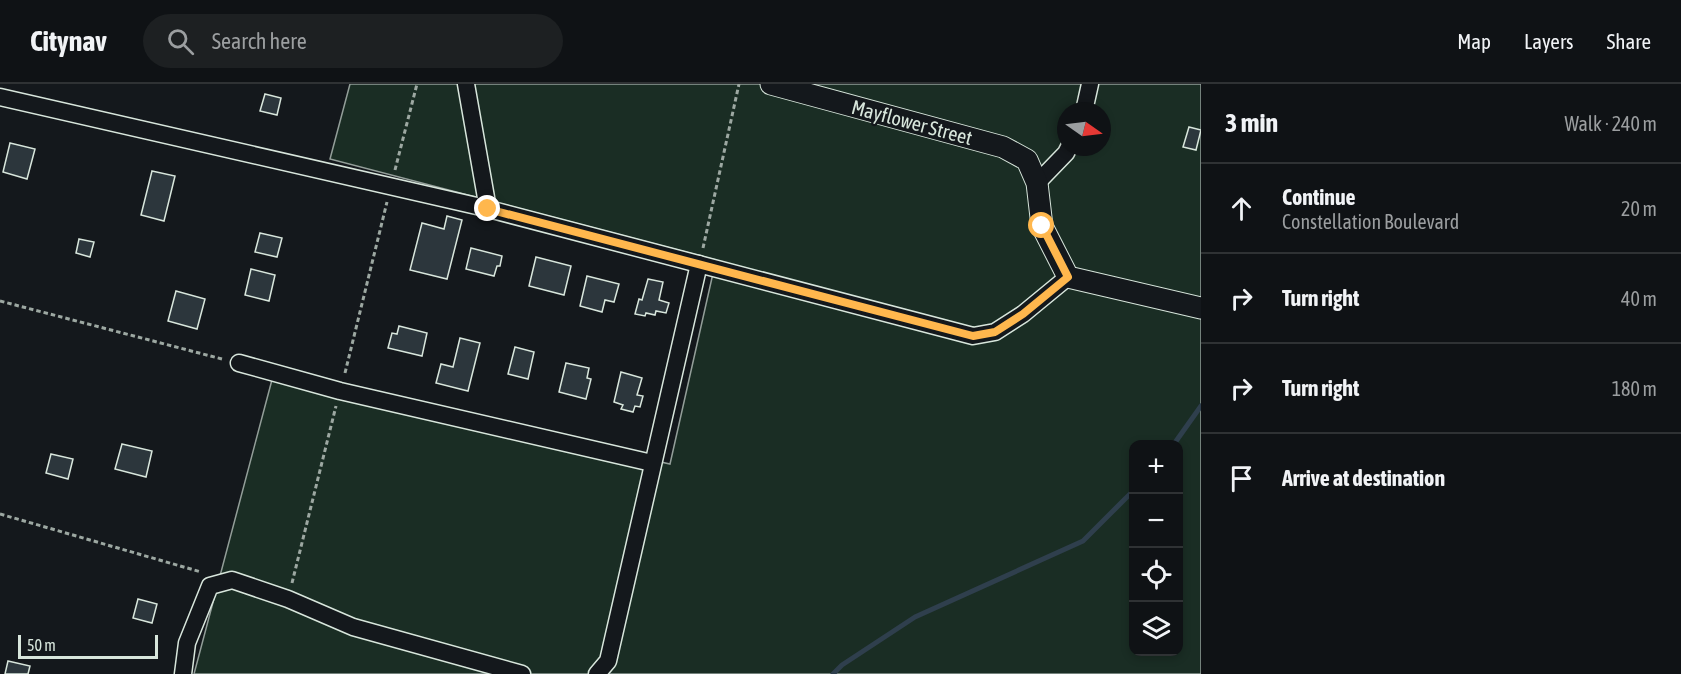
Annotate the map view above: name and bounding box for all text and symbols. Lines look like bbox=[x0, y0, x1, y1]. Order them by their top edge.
search box bbox=[143, 14, 563, 68]
text: Citynav bbox=[30, 25, 107, 57]
icon: search bbox=[164, 25, 197, 58]
text: Search here bbox=[212, 28, 307, 54]
text: Map bbox=[1457, 29, 1491, 53]
text: Layers bbox=[1524, 29, 1574, 53]
text: Share bbox=[1607, 29, 1651, 53]
street label: Mayflower Street bbox=[849, 95, 975, 149]
north arrow bbox=[1057, 102, 1111, 156]
text: 3 min bbox=[1225, 108, 1278, 138]
text: Walk · 240 m bbox=[1565, 112, 1657, 135]
text: Continue bbox=[1282, 184, 1356, 210]
icon: ahead bbox=[1225, 192, 1258, 225]
route end bbox=[474, 195, 500, 221]
text: 20 m bbox=[1621, 197, 1657, 220]
text: Constellation Boulevard bbox=[1282, 210, 1459, 233]
route start bbox=[1028, 212, 1054, 238]
icon: right bbox=[1225, 282, 1258, 315]
text: Turn right bbox=[1282, 285, 1359, 311]
text: 40 m bbox=[1621, 287, 1657, 310]
icon: right bbox=[1225, 372, 1258, 405]
text: Turn right bbox=[1282, 375, 1359, 401]
text: 180 m bbox=[1612, 377, 1657, 400]
map controls bbox=[1129, 440, 1183, 656]
button: + bbox=[1129, 440, 1183, 494]
icon: arrive bbox=[1225, 462, 1258, 495]
text: Arrive at destination bbox=[1282, 465, 1445, 491]
button: − bbox=[1129, 494, 1183, 548]
button: locate bbox=[1129, 548, 1183, 602]
button: layers bbox=[1129, 602, 1183, 656]
scale bar bbox=[18, 632, 158, 660]
text: 50 m bbox=[27, 636, 56, 654]

